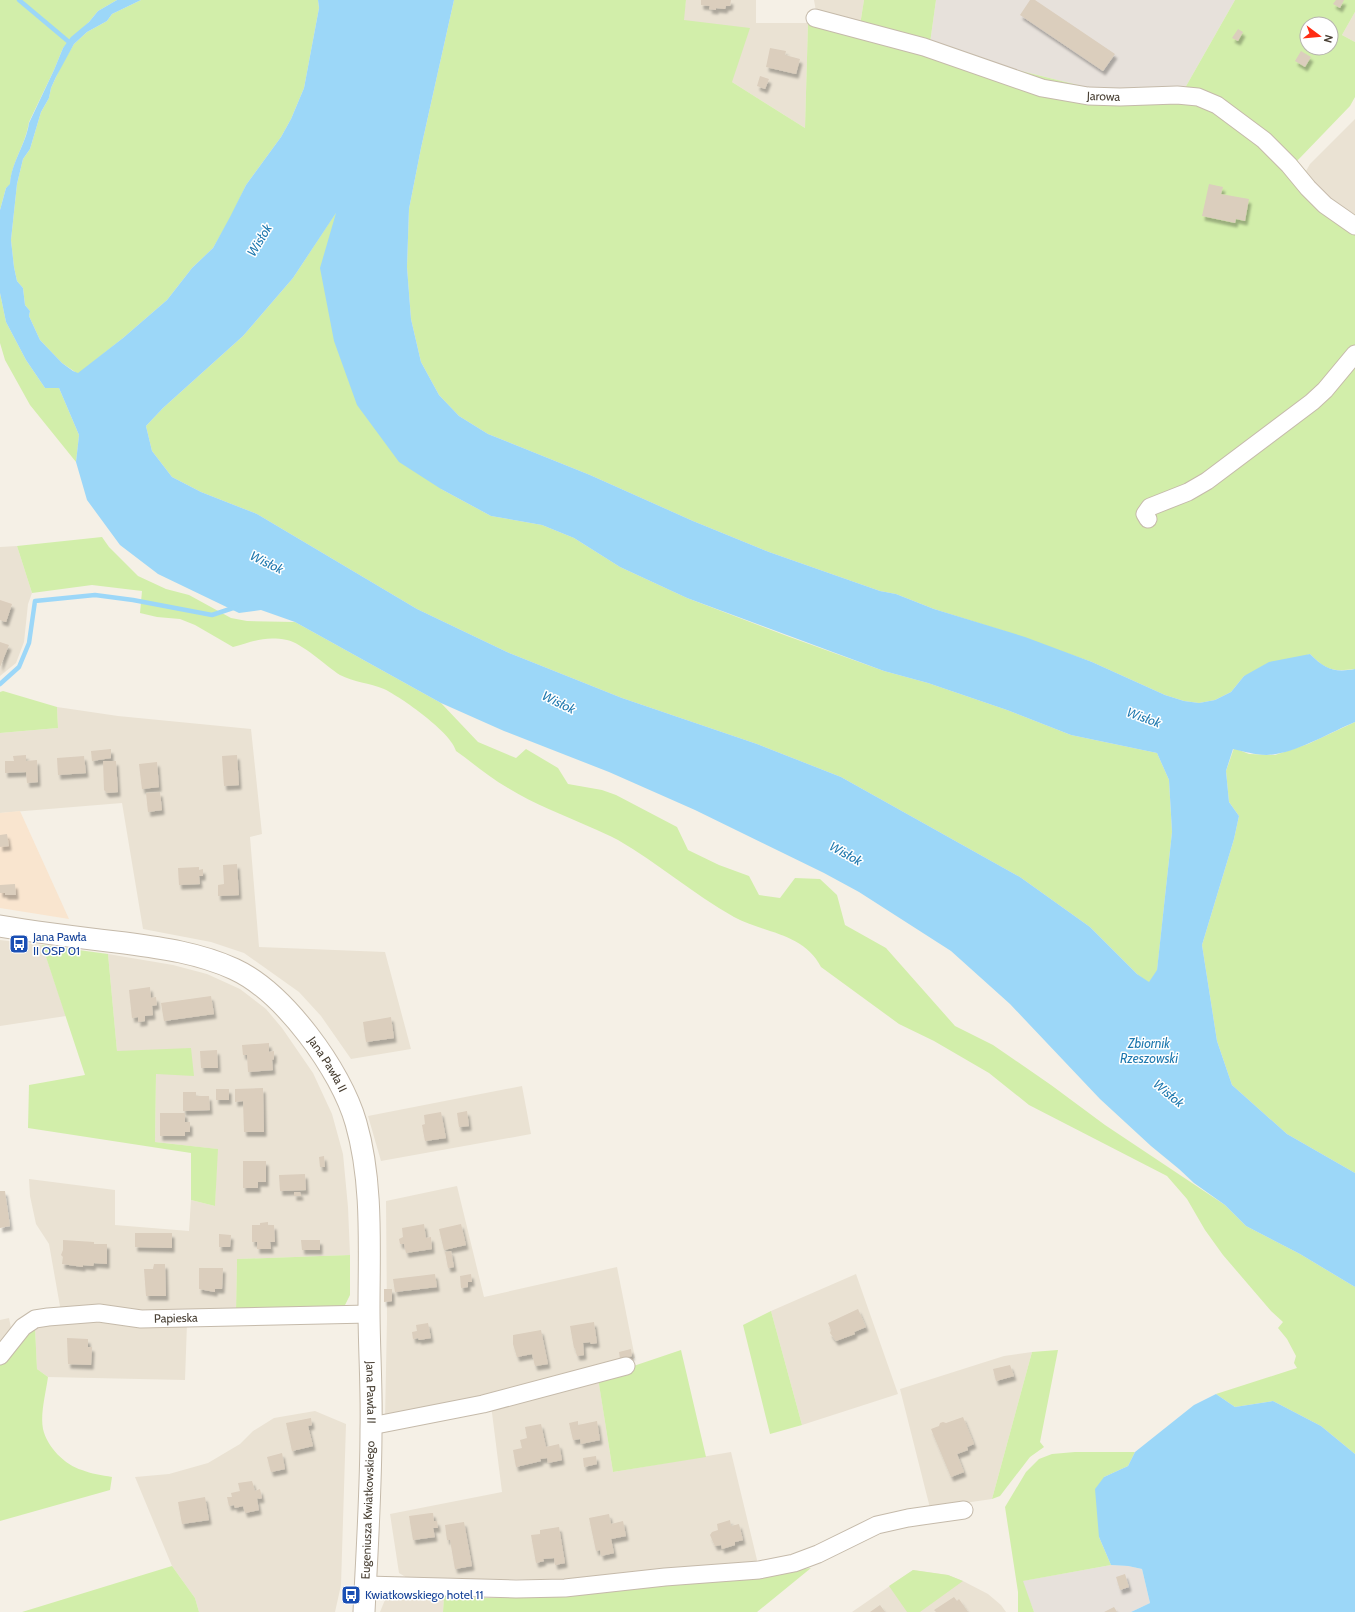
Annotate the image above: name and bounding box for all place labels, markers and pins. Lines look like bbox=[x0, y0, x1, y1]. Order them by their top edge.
place label: Jana Pawła II OSP 01 bbox=[32, 929, 87, 958]
bus stop icon: Jana Pawła II OSP 01 bbox=[8, 933, 30, 955]
bus stop icon: Kwiatkowskiego hotel 11 bbox=[340, 1584, 362, 1606]
place label: Kwiatkowskiego hotel 11 bbox=[365, 1587, 483, 1602]

